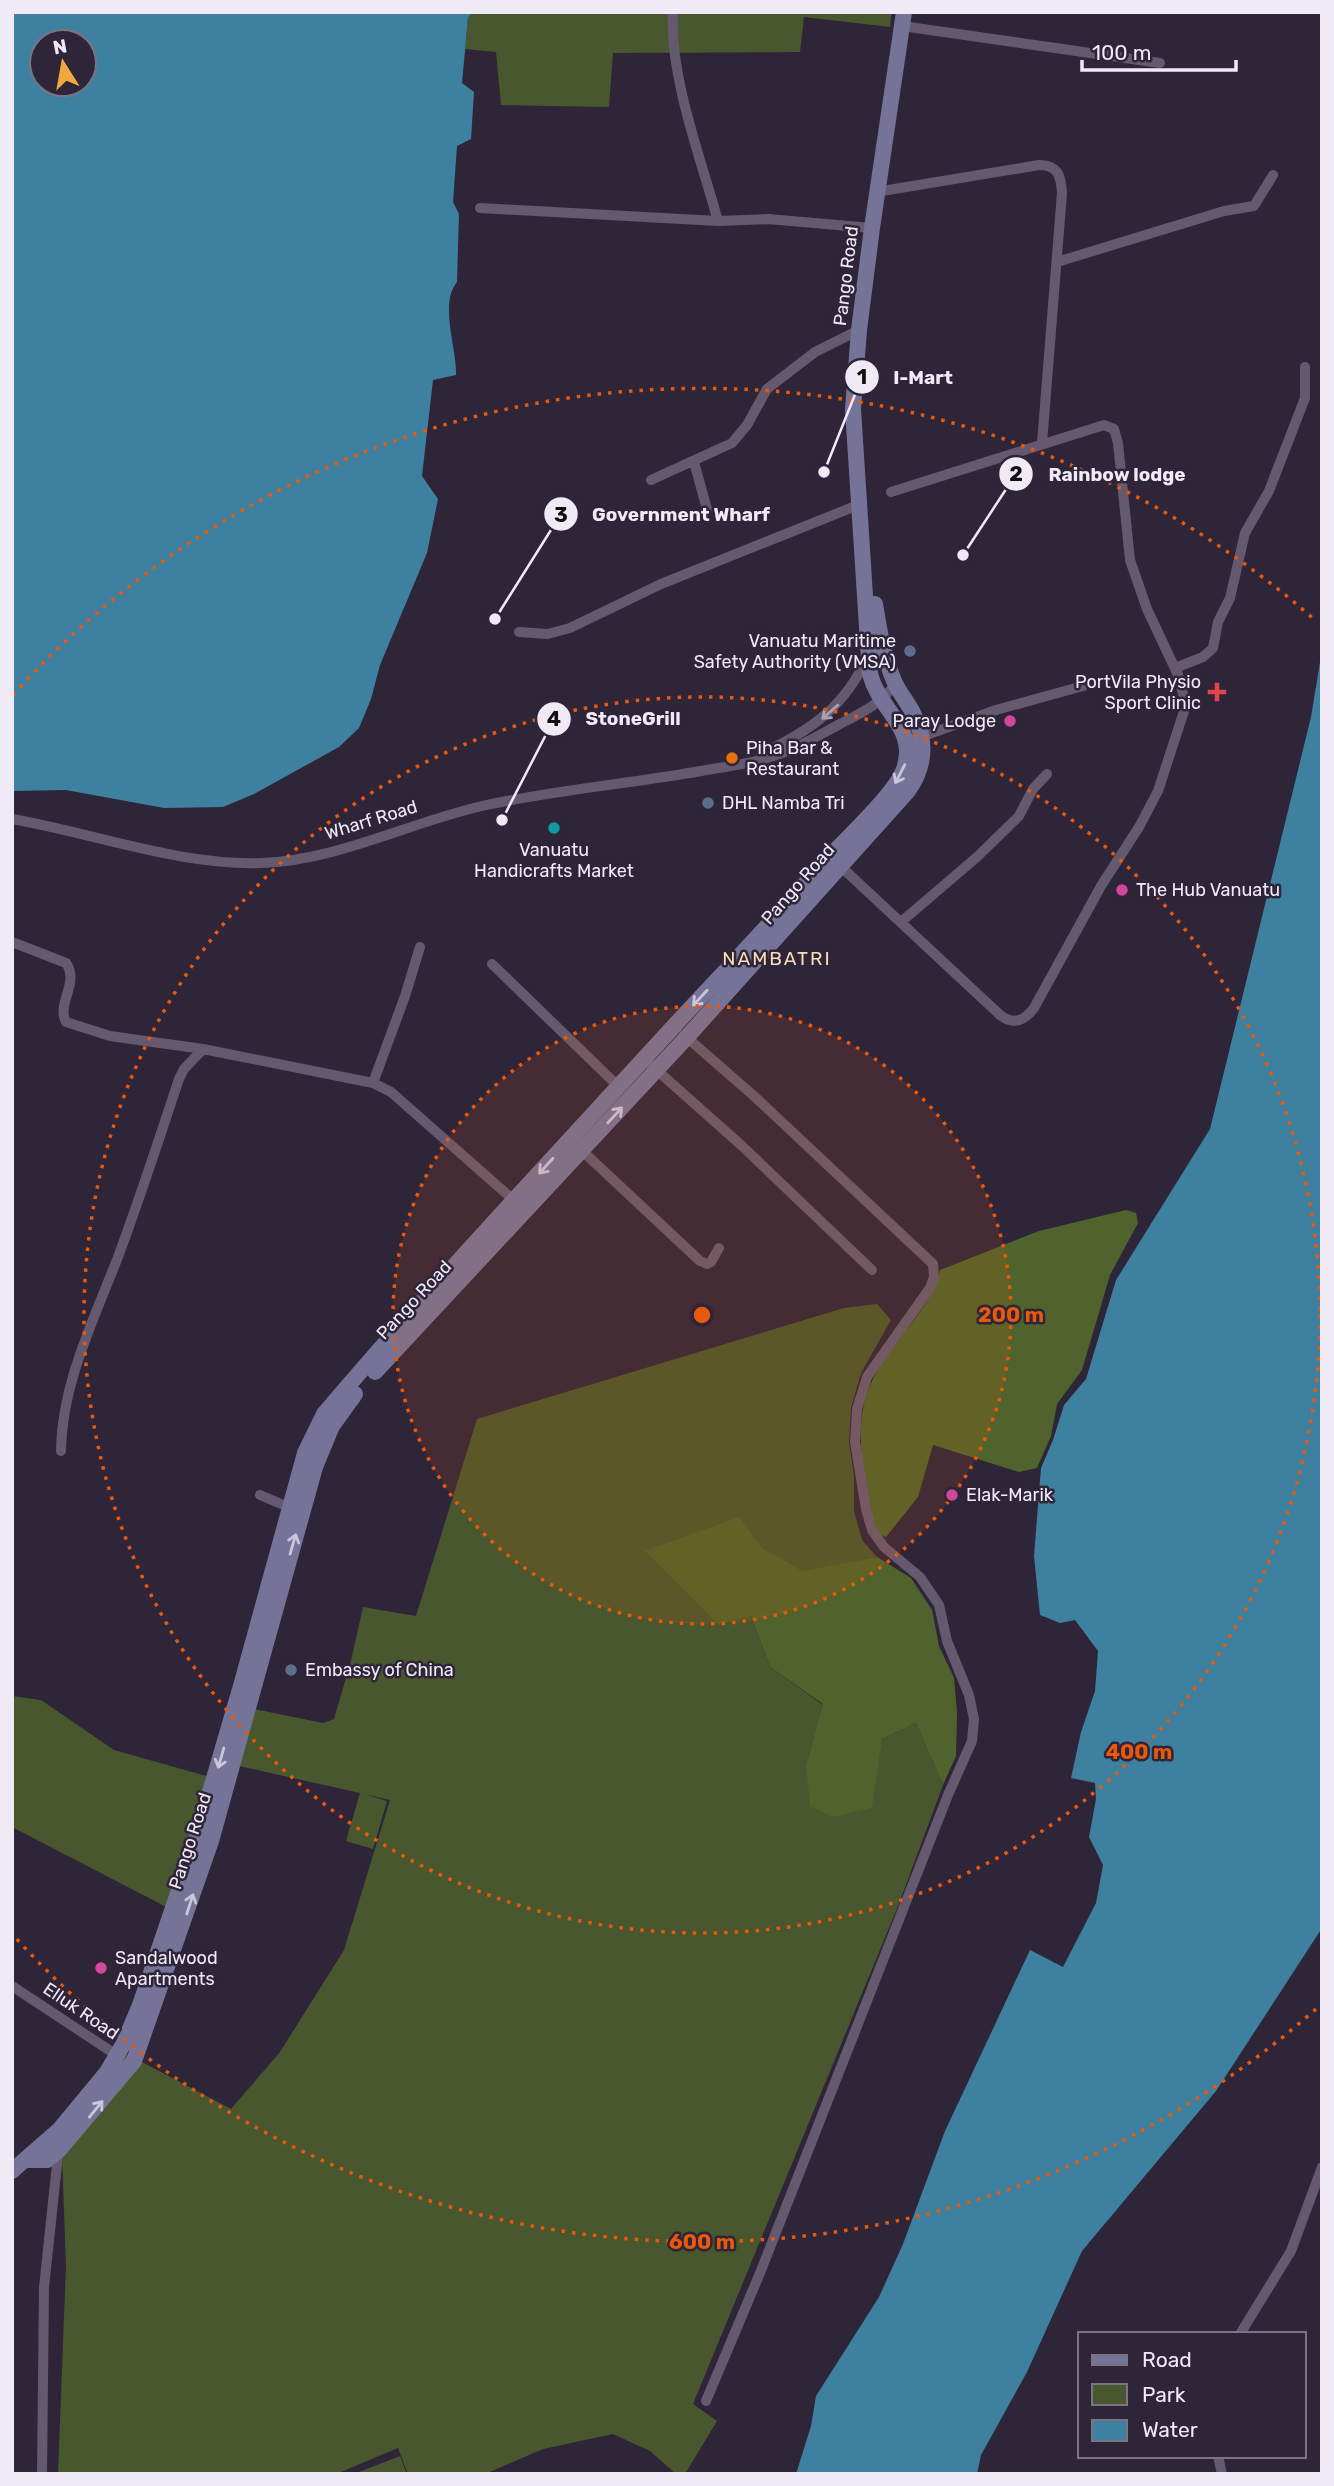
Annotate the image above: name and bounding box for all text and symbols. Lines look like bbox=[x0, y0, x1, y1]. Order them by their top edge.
north arrow bbox=[28, 28, 98, 98]
scale bar bbox=[1082, 28, 1236, 72]
text: N bbox=[51, 34, 69, 59]
text: 100 m bbox=[1092, 40, 1151, 65]
street label: Pango Road bbox=[829, 225, 863, 327]
callout: I-Mart bbox=[844, 357, 967, 397]
text: 1 bbox=[857, 364, 867, 389]
text: I-Mart bbox=[893, 366, 953, 389]
callout: Rainbow lodge bbox=[999, 454, 1199, 494]
text: 2 bbox=[1009, 461, 1023, 486]
text: Rainbow lodge bbox=[1048, 463, 1186, 486]
callout: Government Wharf bbox=[543, 494, 784, 534]
text: 3 bbox=[554, 502, 568, 527]
text: Government Wharf bbox=[592, 503, 771, 526]
place label: Vanuatu Maritime Safety Authority (VMSA) bbox=[694, 630, 896, 673]
marker: Vanuatu Maritime Safety Authority (VMSA) bbox=[902, 643, 918, 659]
place label: PortVila Physio Sport Clinic bbox=[1075, 671, 1201, 714]
marker: PortVila Physio Sport Clinic bbox=[1207, 682, 1227, 702]
callout: StoneGrill bbox=[537, 699, 695, 739]
one-way arrow bbox=[822, 703, 839, 720]
text: 4 bbox=[547, 706, 561, 731]
text: StoneGrill bbox=[585, 707, 681, 730]
place label: Paray Lodge bbox=[893, 710, 996, 732]
marker: Paray Lodge bbox=[1002, 713, 1018, 729]
place label: Piha Bar & Restaurant bbox=[746, 737, 839, 780]
marker: Piha Bar & Restaurant bbox=[724, 750, 740, 766]
one-way arrow bbox=[893, 763, 906, 784]
place label: DHL Namba Tri bbox=[722, 792, 845, 814]
street label: Wharf Road bbox=[322, 795, 420, 845]
marker: DHL Namba Tri bbox=[700, 795, 716, 811]
marker: Vanuatu Handicrafts Market bbox=[546, 820, 562, 836]
place label: Vanuatu Handicrafts Market bbox=[474, 839, 634, 882]
street label: Pango Road bbox=[757, 839, 839, 929]
place label: The Hub Vanuatu bbox=[1136, 879, 1280, 901]
marker: The Hub Vanuatu bbox=[1114, 882, 1130, 898]
district label: NAMBATRI bbox=[722, 947, 832, 970]
one-way arrow bbox=[692, 989, 709, 1006]
one-way arrow bbox=[606, 1107, 623, 1124]
one-way arrow bbox=[538, 1157, 554, 1175]
street label: Pango Road bbox=[372, 1256, 456, 1344]
text: 200 m bbox=[978, 1302, 1044, 1327]
centre of rings bbox=[690, 1303, 714, 1327]
place label: Elak-Marik bbox=[966, 1484, 1054, 1506]
marker: Elak-Marik bbox=[944, 1487, 960, 1503]
one-way arrow bbox=[287, 1534, 300, 1556]
place label: Embassy of China bbox=[305, 1659, 454, 1681]
marker: Embassy of China bbox=[283, 1662, 299, 1678]
text: 400 m bbox=[1106, 1739, 1172, 1764]
one-way arrow bbox=[213, 1746, 226, 1768]
street label: Pango Road bbox=[164, 1790, 216, 1892]
one-way arrow bbox=[185, 1894, 197, 1916]
place label: Sandalwood Apartments bbox=[115, 1947, 218, 1990]
marker: Sandalwood Apartments bbox=[93, 1960, 109, 1976]
street label: Elluk Road bbox=[39, 1978, 123, 2044]
one-way arrow bbox=[88, 2100, 104, 2118]
text: 600 m bbox=[669, 2229, 735, 2254]
legend bbox=[1078, 2332, 1306, 2458]
text: Road bbox=[1142, 2347, 1192, 2372]
text: Park bbox=[1142, 2382, 1186, 2407]
text: Water bbox=[1142, 2417, 1198, 2442]

